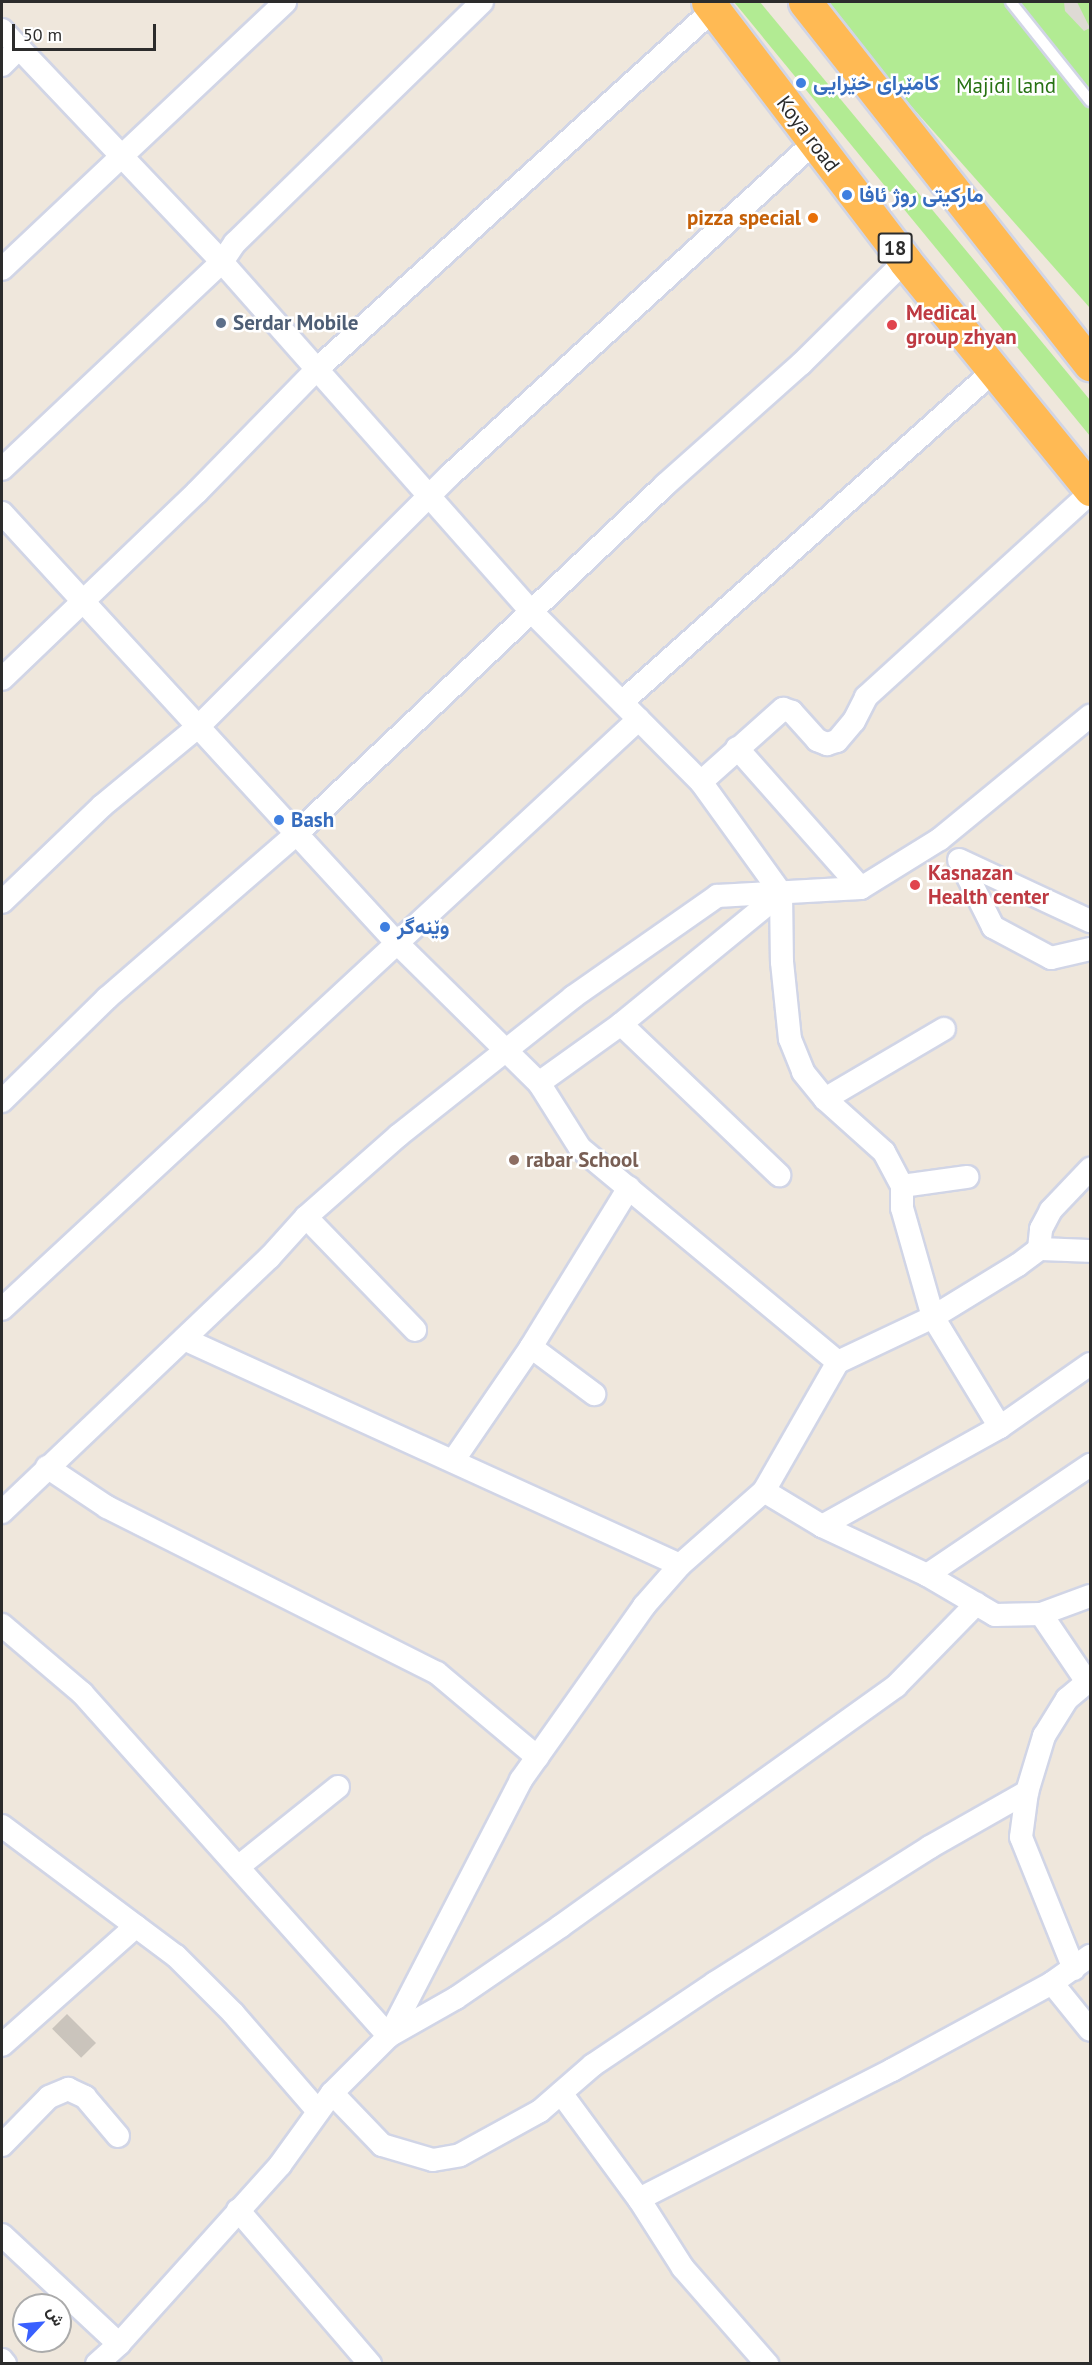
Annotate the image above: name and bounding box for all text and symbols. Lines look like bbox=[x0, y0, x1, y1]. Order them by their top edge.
scale bar bbox=[15, 12, 159, 50]
text: 50 m bbox=[23, 23, 62, 46]
place label: كامێرای خێرایی bbox=[813, 70, 939, 96]
park label: Majidi land bbox=[956, 73, 1056, 99]
marker: كامێرای خێرایی bbox=[794, 76, 808, 90]
street label: Koya road bbox=[771, 91, 845, 177]
place label: ماركيتى روژ ئافا bbox=[859, 182, 984, 208]
marker: ماركيتى روژ ئافا bbox=[840, 188, 854, 202]
place label: pizza special bbox=[687, 205, 801, 231]
marker: pizza special bbox=[806, 211, 820, 225]
road number: 18 bbox=[877, 231, 913, 265]
place label: Medical group zhyan bbox=[906, 300, 1017, 350]
place label: Serdar Mobile bbox=[233, 310, 358, 336]
marker: Serdar Mobile bbox=[214, 316, 228, 330]
marker: Medical group zhyan bbox=[883, 316, 901, 334]
place label: Bash bbox=[291, 807, 334, 833]
marker: Bash bbox=[272, 813, 286, 827]
place label: Kasnazan Health center bbox=[928, 860, 1049, 910]
marker: Kasnazan Health center bbox=[906, 876, 924, 894]
place label: وێنەگر bbox=[397, 914, 450, 940]
marker: وێنەگر bbox=[378, 920, 392, 934]
place label: rabar School bbox=[526, 1147, 639, 1173]
marker: rabar School bbox=[507, 1153, 521, 1167]
north arrow bbox=[12, 2293, 72, 2353]
text: ش bbox=[43, 2303, 70, 2329]

